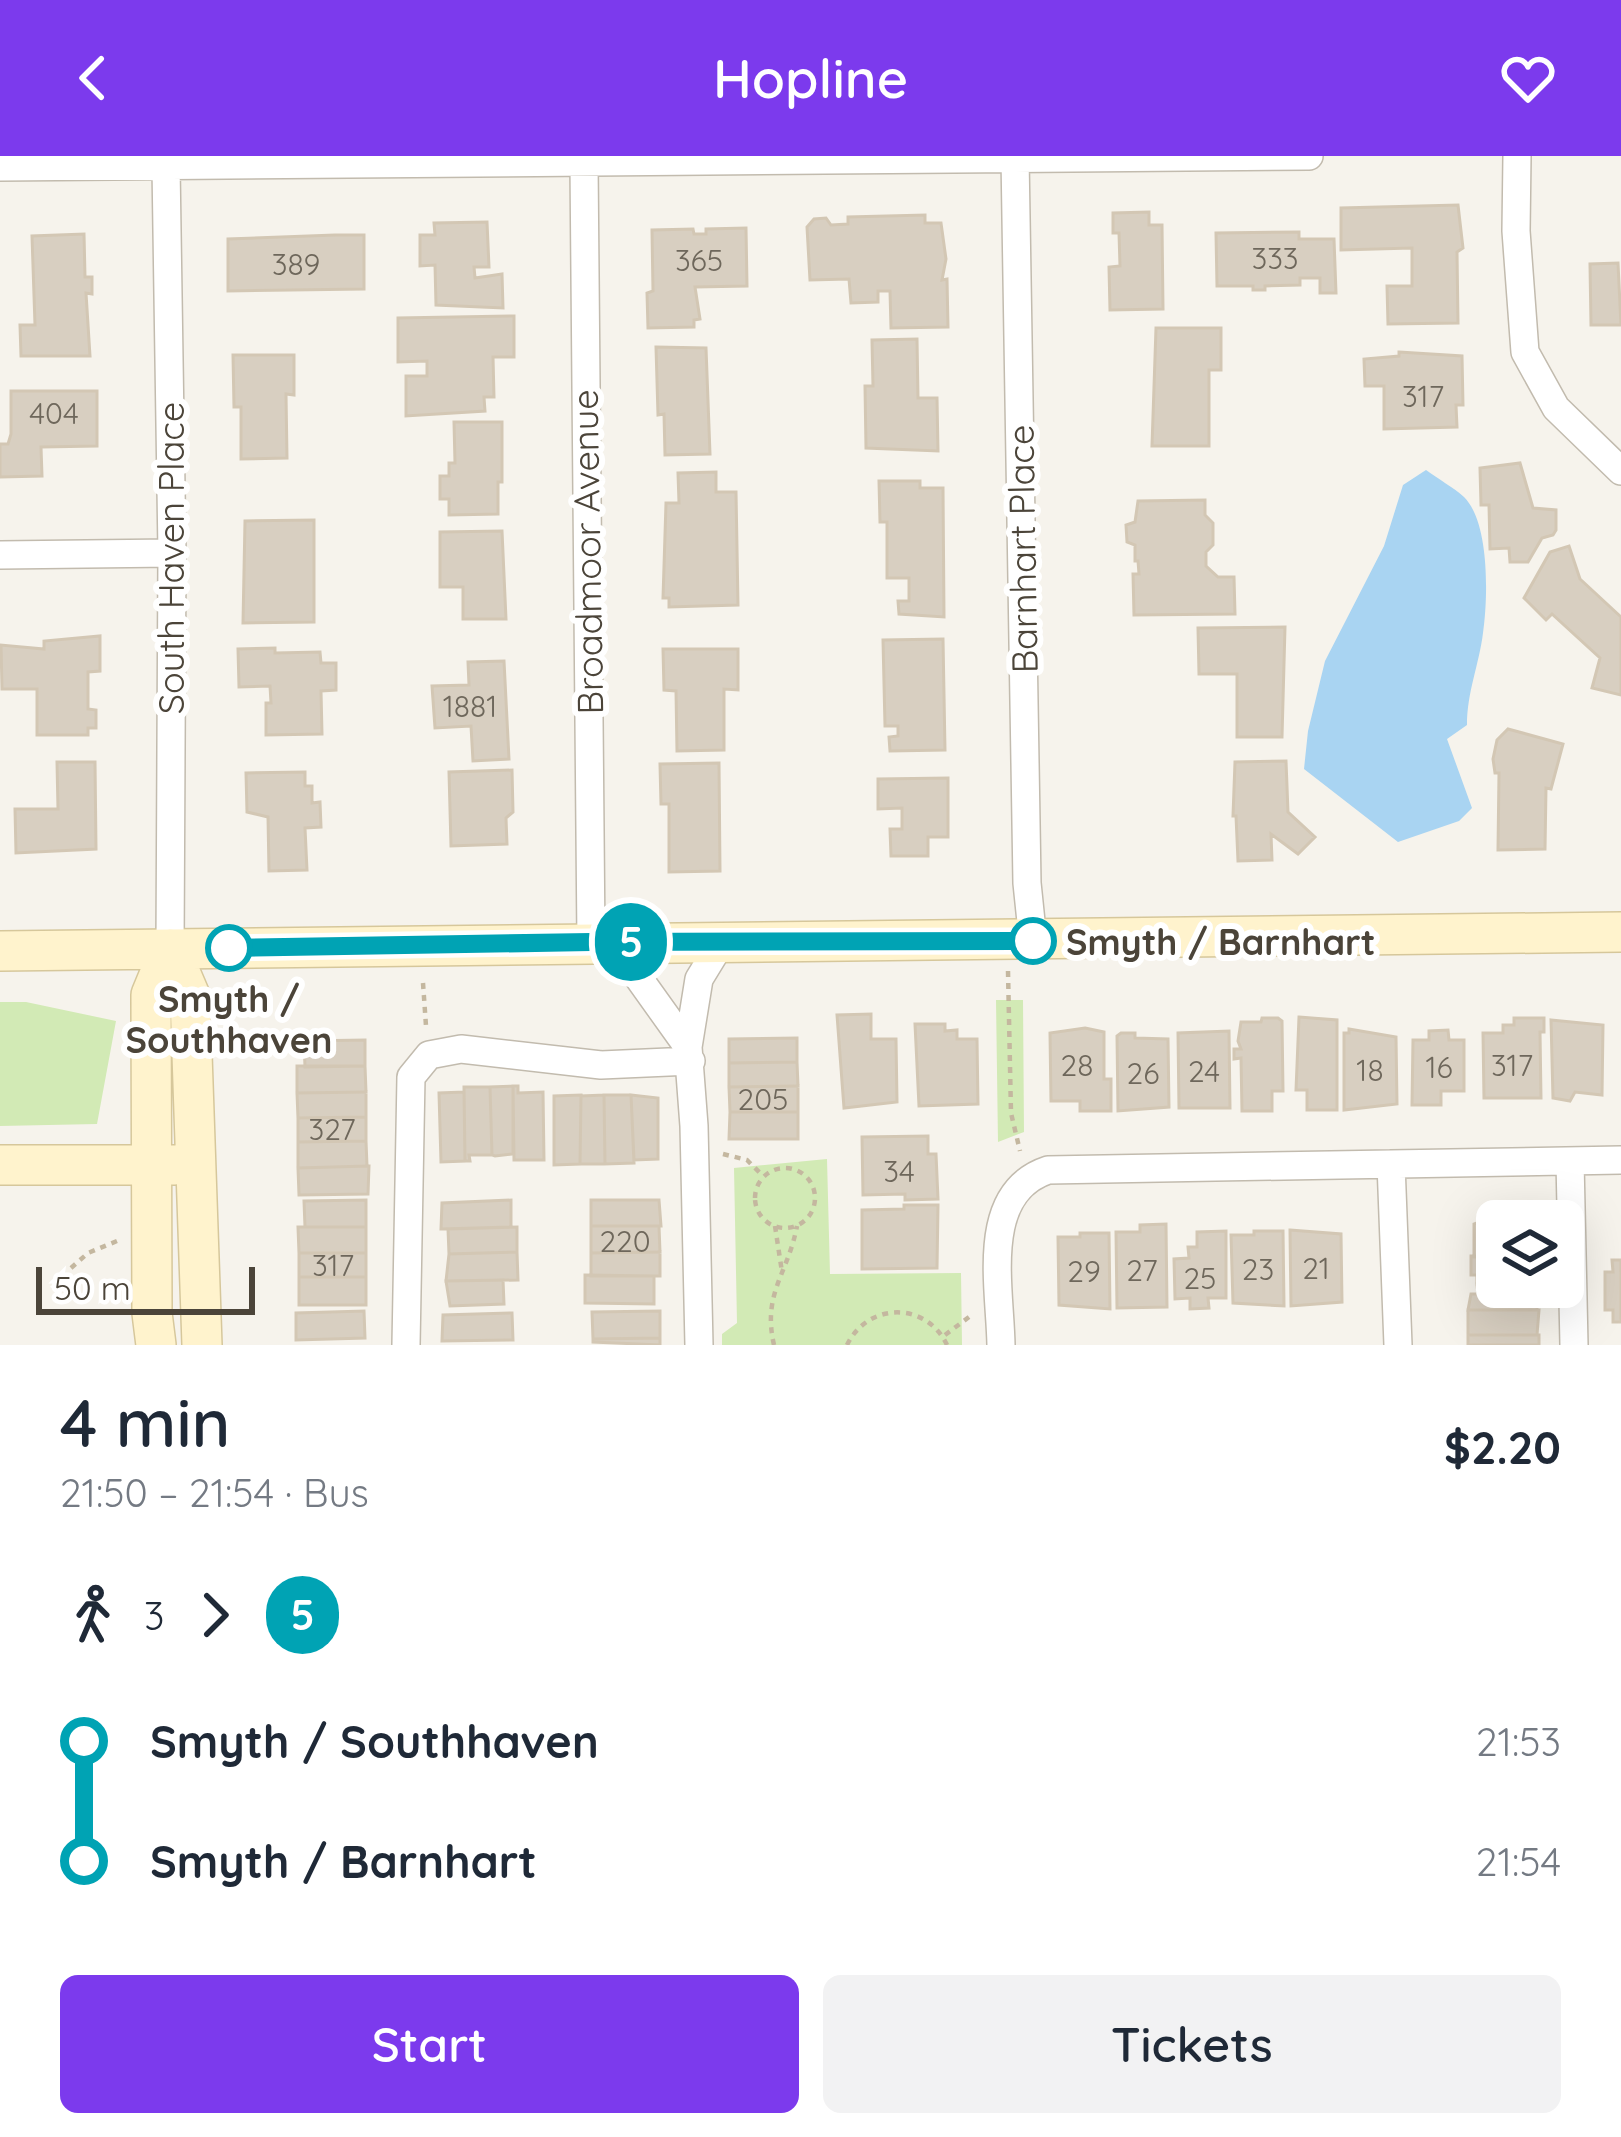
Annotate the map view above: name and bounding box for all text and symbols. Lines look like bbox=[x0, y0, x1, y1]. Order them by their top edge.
text: Hopline bbox=[713, 44, 908, 112]
icon: back bbox=[60, 45, 126, 111]
icon: heart bbox=[1495, 45, 1561, 111]
house number: 333 bbox=[1251, 239, 1299, 277]
house number: 365 bbox=[675, 241, 723, 279]
house number: 389 bbox=[272, 245, 320, 283]
house number: 317 bbox=[1402, 377, 1444, 415]
street label: Broadmoor Avenue bbox=[562, 389, 612, 715]
house number: 404 bbox=[29, 394, 79, 432]
street label: South Haven Place bbox=[148, 402, 193, 714]
street label: Barnhart Place bbox=[997, 424, 1047, 674]
house number: 1881 bbox=[443, 687, 497, 725]
line badge: 5 bbox=[592, 903, 670, 981]
text: 5 bbox=[619, 915, 643, 968]
marker: Smyth / Barnhart bbox=[1011, 919, 1055, 963]
place label: Smyth / Barnhart bbox=[1066, 919, 1375, 964]
marker: Smyth / Southhaven bbox=[207, 926, 251, 970]
place label: Smyth / Southhaven bbox=[126, 976, 332, 1062]
house number: 28 bbox=[1061, 1046, 1093, 1084]
house number: 317 bbox=[1491, 1046, 1533, 1084]
house number: 16 bbox=[1425, 1048, 1453, 1086]
house number: 18 bbox=[1356, 1051, 1384, 1089]
house number: 24 bbox=[1188, 1052, 1220, 1090]
house number: 26 bbox=[1127, 1054, 1159, 1092]
house number: 205 bbox=[738, 1080, 788, 1118]
house number: 327 bbox=[308, 1110, 356, 1148]
house number: 34 bbox=[883, 1152, 915, 1190]
map controls bbox=[1476, 1200, 1584, 1308]
button: layers bbox=[1476, 1200, 1584, 1308]
house number: 220 bbox=[599, 1222, 651, 1260]
house number: 317 bbox=[312, 1246, 354, 1284]
house number: 21 bbox=[1302, 1249, 1330, 1287]
house number: 23 bbox=[1242, 1250, 1274, 1288]
house number: 27 bbox=[1126, 1251, 1158, 1289]
house number: 29 bbox=[1067, 1252, 1101, 1290]
house number: 25 bbox=[1184, 1259, 1216, 1297]
scale bar bbox=[36, 1261, 255, 1314]
text: 50 m bbox=[54, 1267, 131, 1308]
text: 4 min bbox=[60, 1381, 231, 1464]
text: $2.20 bbox=[1444, 1419, 1561, 1475]
text: 21:50 – 21:54 · Bus bbox=[60, 1468, 369, 1517]
icon: walk bbox=[60, 1582, 126, 1648]
icon: forward bbox=[182, 1582, 248, 1648]
text: 5 bbox=[290, 1588, 315, 1641]
text: 3 bbox=[144, 1591, 164, 1640]
text: Smyth / Southhaven bbox=[150, 1713, 599, 1769]
text: 21:53 bbox=[1476, 1717, 1561, 1766]
text: Smyth / Barnhart bbox=[150, 1833, 537, 1889]
text: 21:54 bbox=[1476, 1837, 1561, 1886]
button: Start bbox=[60, 1975, 799, 2113]
button: Tickets bbox=[823, 1975, 1561, 2113]

